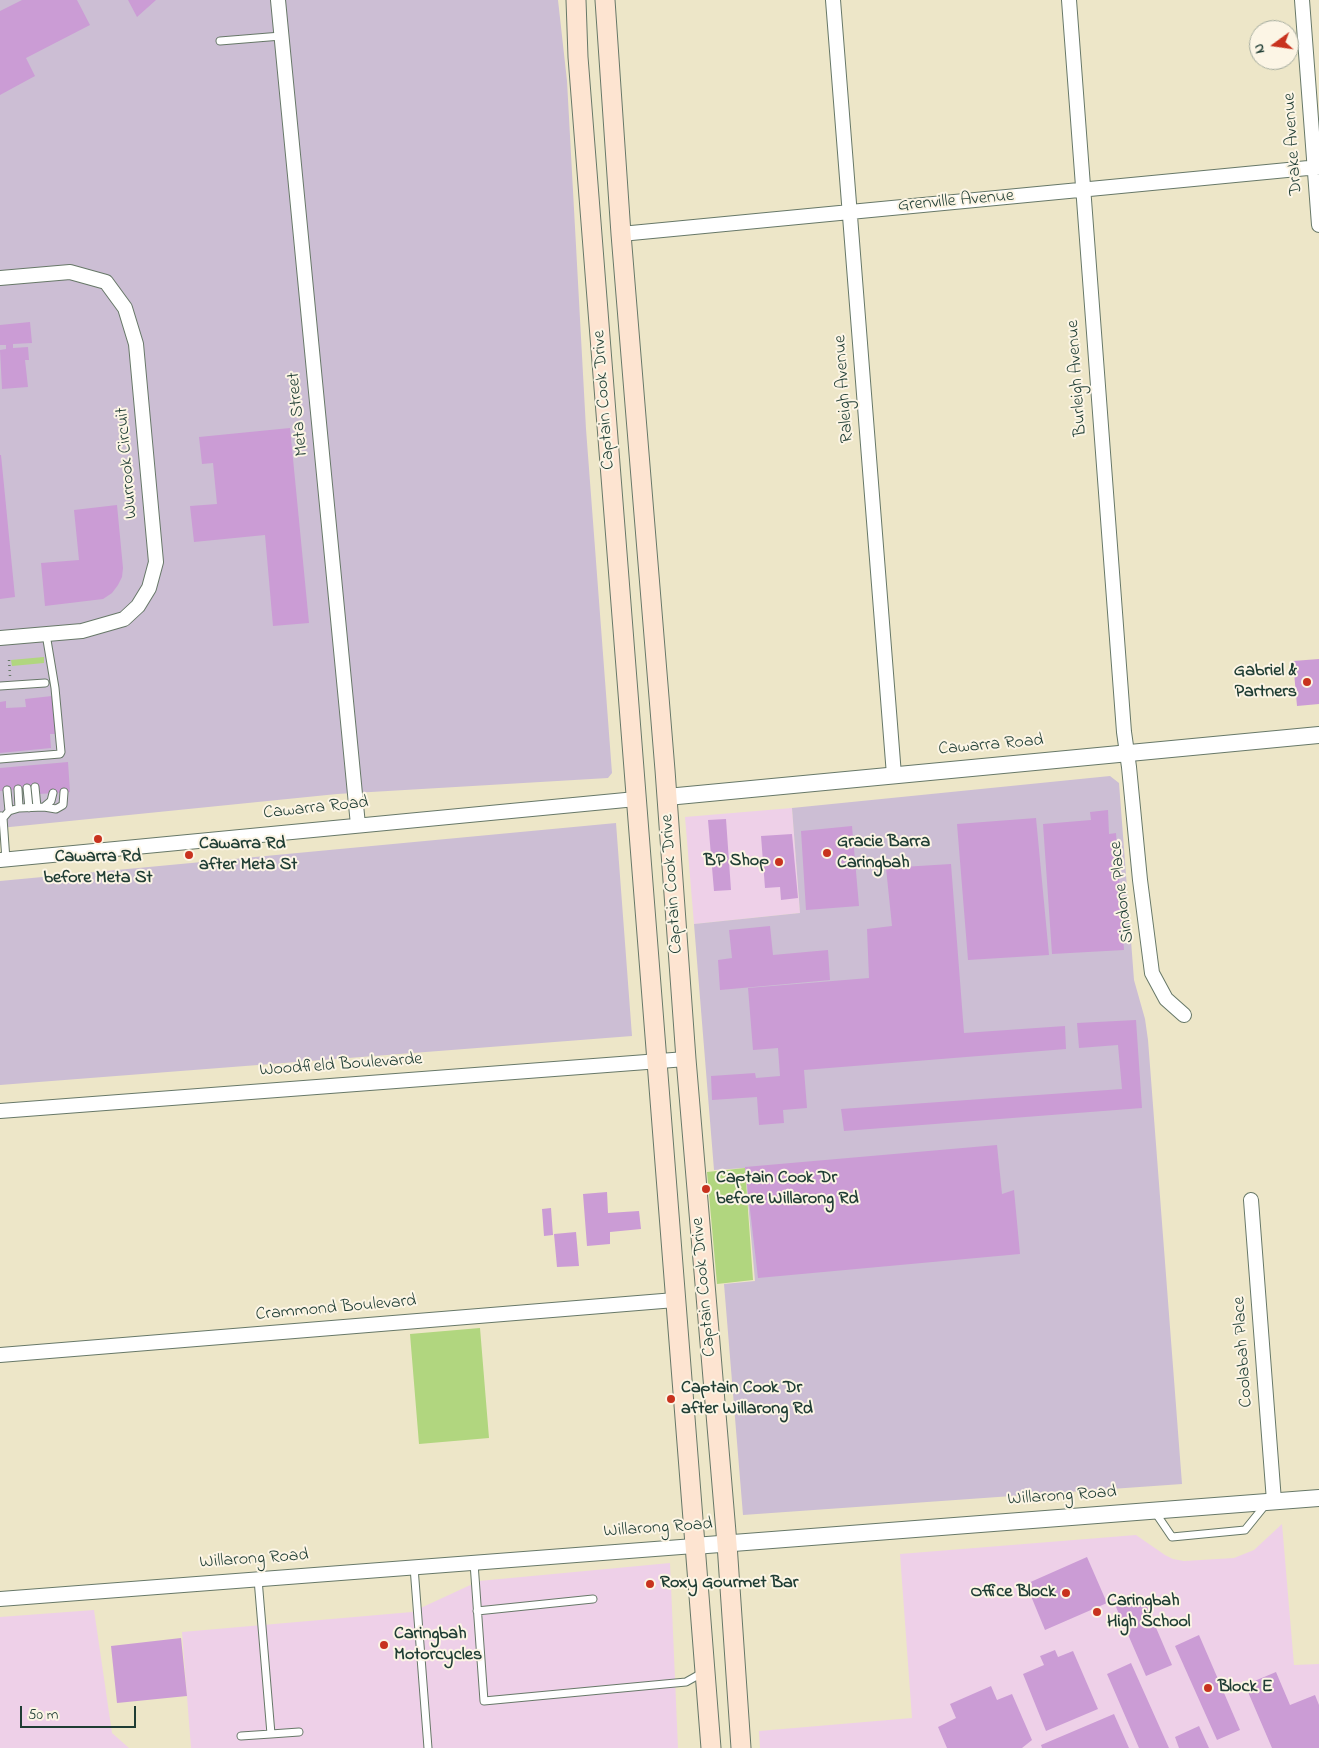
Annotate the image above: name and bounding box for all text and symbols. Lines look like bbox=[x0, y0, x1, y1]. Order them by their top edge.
north arrow bbox=[1249, 20, 1299, 70]
text: N bbox=[1249, 41, 1271, 56]
street label: Drake Avenue bbox=[1280, 92, 1308, 196]
street label: Grenville Avenue bbox=[897, 186, 1015, 218]
street label: Burleigh Avenue bbox=[1063, 319, 1093, 437]
street label: Captain Cook Drive bbox=[589, 330, 621, 470]
street label: Raleigh Avenue bbox=[830, 334, 860, 444]
street label: Meta Street bbox=[284, 371, 314, 457]
street label: Wurrook Circuit bbox=[112, 406, 144, 520]
place label: Gabriel & Partners bbox=[1234, 661, 1297, 704]
marker: Gabriel & Partners bbox=[1301, 676, 1313, 688]
street label: Cawarra Road bbox=[937, 731, 1045, 761]
street label: Cawarra Road bbox=[262, 793, 370, 825]
street label: Captain Cook Drive bbox=[657, 814, 689, 954]
place label: Gracie Barra Caringbah bbox=[837, 832, 930, 874]
marker: Cawarra Rd before Meta St bbox=[92, 833, 104, 845]
place label: Cawarra Rd after Meta St bbox=[199, 834, 297, 876]
street label: Sindone Place bbox=[1106, 840, 1140, 944]
place label: Cawarra Rd before Meta St bbox=[43, 847, 153, 890]
marker: Gracie Barra Caringbah bbox=[821, 847, 833, 859]
marker: Cawarra Rd after Meta St bbox=[183, 849, 195, 861]
place label: BP Shop bbox=[704, 851, 769, 873]
marker: BP Shop bbox=[773, 856, 785, 868]
street label: Woodfield Boulevarde bbox=[259, 1050, 423, 1082]
place label: Captain Cook Dr before Willarong Rd bbox=[716, 1168, 859, 1210]
marker: Captain Cook Dr before Willarong Rd bbox=[700, 1183, 712, 1195]
street label: Captain Cook Drive bbox=[688, 1216, 722, 1358]
street label: Crammond Boulevard bbox=[255, 1291, 417, 1327]
street label: Coolabah Place bbox=[1229, 1296, 1259, 1408]
place label: Captain Cook Dr after Willarong Rd bbox=[681, 1378, 813, 1420]
marker: Captain Cook Dr after Willarong Rd bbox=[665, 1393, 677, 1405]
street label: Willarong Road bbox=[1007, 1482, 1117, 1512]
street label: Willarong Road bbox=[603, 1514, 713, 1544]
street label: Willarong Road bbox=[199, 1545, 309, 1575]
place label: Roxy Gourmet Bar bbox=[660, 1573, 798, 1595]
marker: Roxy Gourmet Bar bbox=[644, 1578, 656, 1590]
place label: Office Block bbox=[971, 1582, 1056, 1604]
marker: Office Block bbox=[1060, 1587, 1072, 1599]
place label: Caringbah High School bbox=[1107, 1591, 1190, 1634]
marker: Caringbah High School bbox=[1091, 1606, 1103, 1618]
place label: Caringbah Motorcycles bbox=[394, 1624, 482, 1666]
marker: Caringbah Motorcycles bbox=[378, 1639, 390, 1651]
place label: Block E bbox=[1218, 1677, 1273, 1699]
marker: Block E bbox=[1202, 1682, 1214, 1694]
scale bar bbox=[22, 1696, 139, 1728]
text: 50 m bbox=[28, 1704, 58, 1726]

